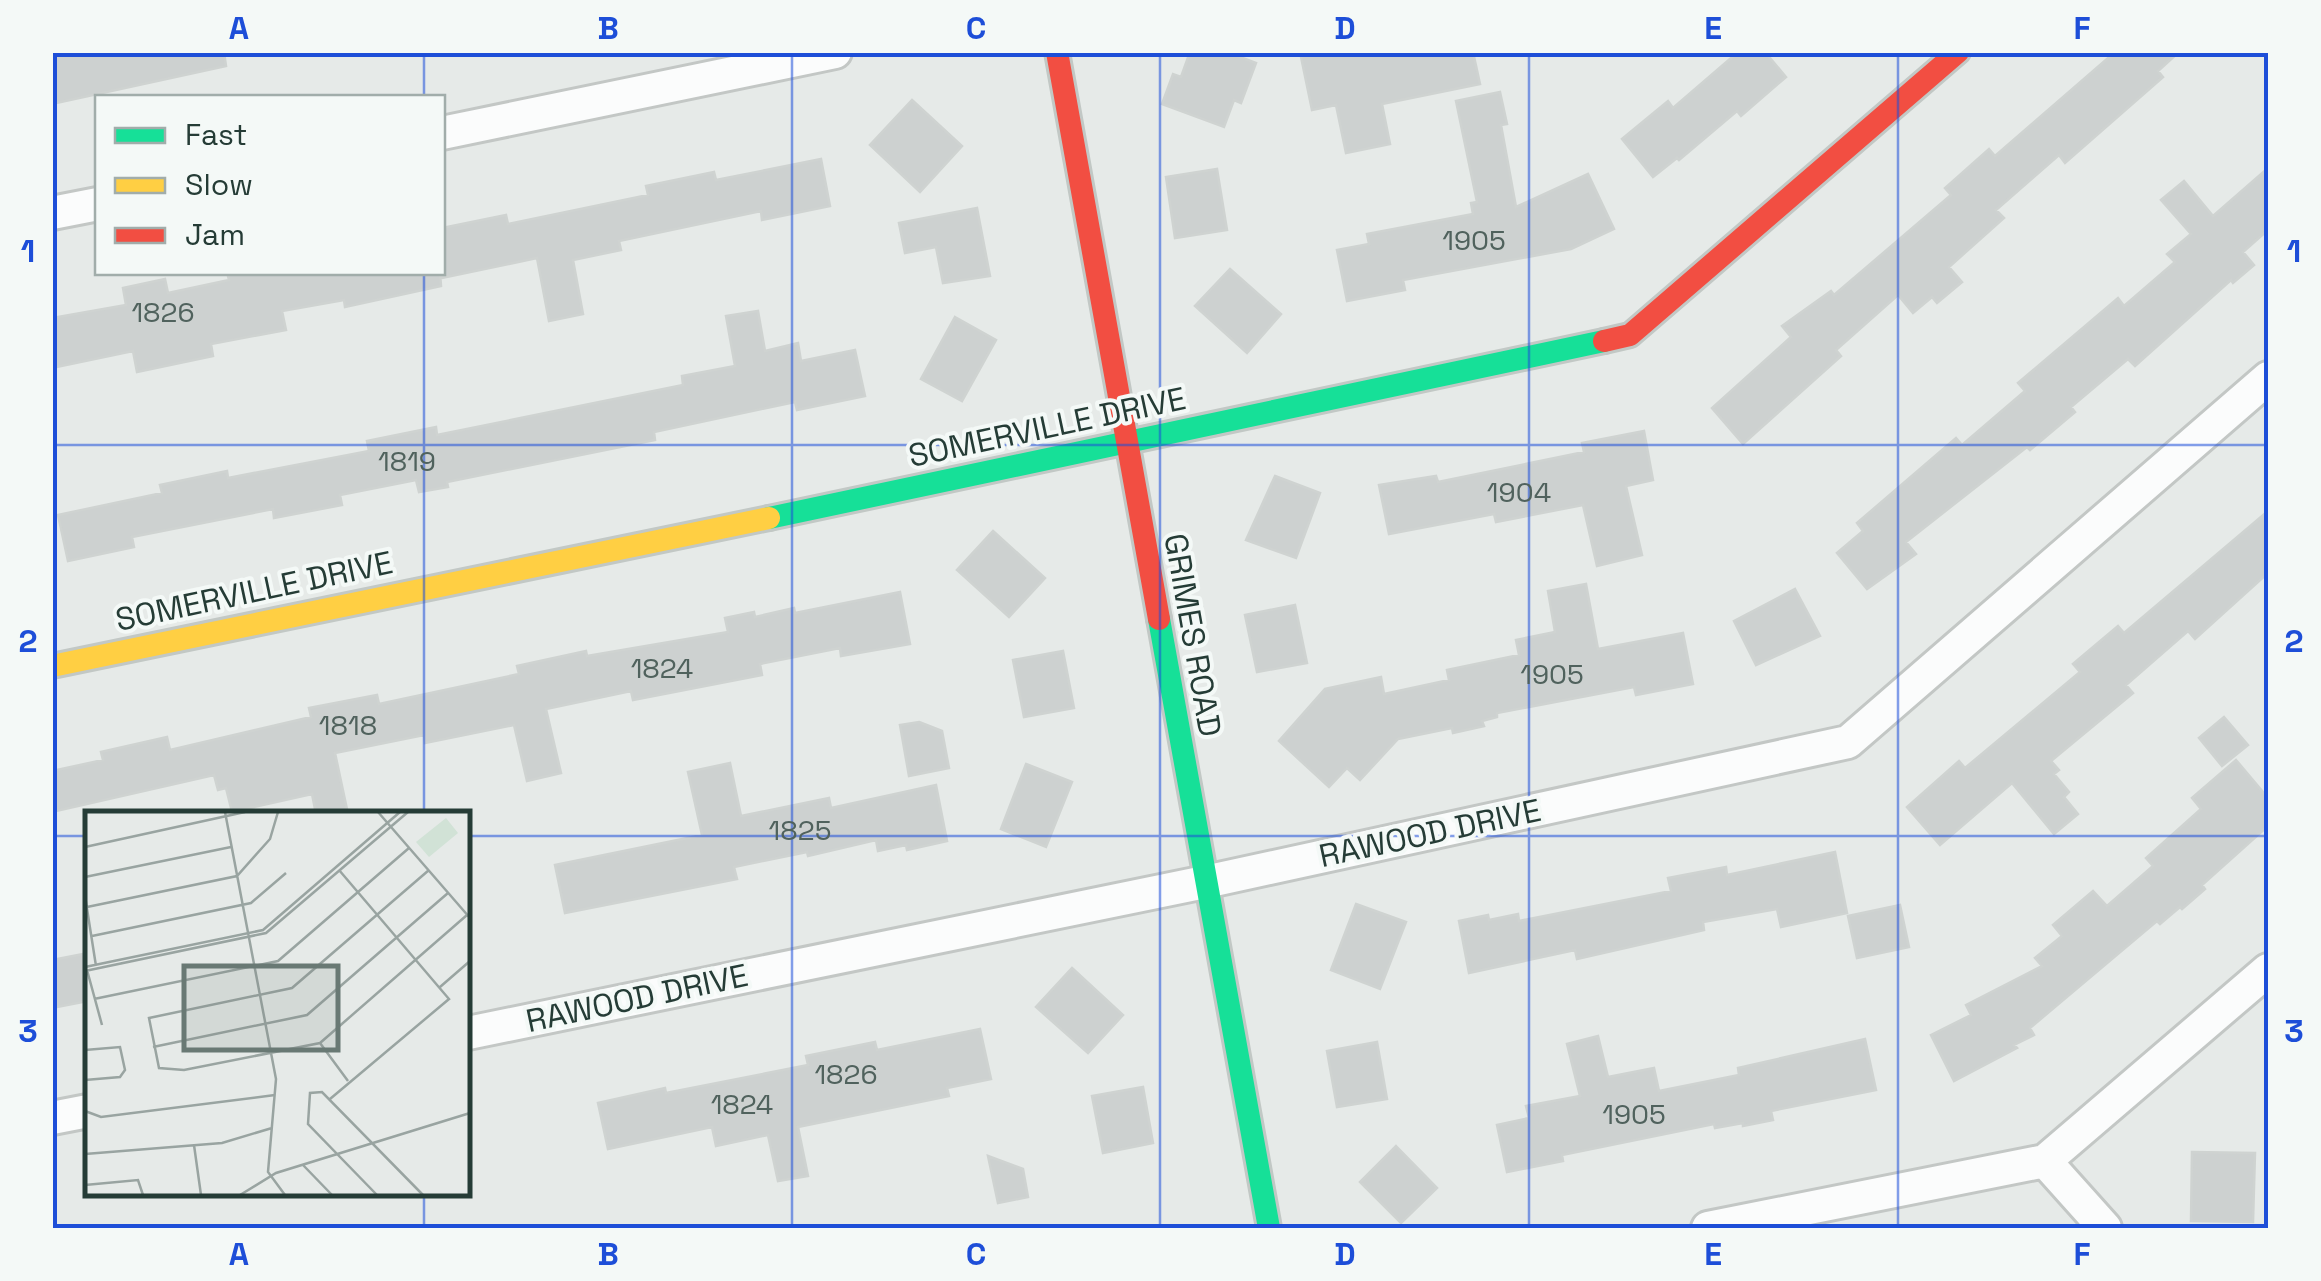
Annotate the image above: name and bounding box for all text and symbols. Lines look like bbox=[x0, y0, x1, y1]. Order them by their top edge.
text: A bbox=[229, 8, 249, 48]
text: B bbox=[597, 8, 619, 48]
text: C bbox=[966, 8, 986, 48]
text: D bbox=[1334, 8, 1356, 48]
text: E bbox=[1704, 8, 1722, 48]
text: F bbox=[2073, 8, 2091, 48]
legend bbox=[95, 95, 445, 275]
text: Fast bbox=[185, 115, 247, 154]
text: Slow bbox=[185, 165, 253, 204]
text: Jam bbox=[185, 215, 245, 254]
house number: 1905 bbox=[1442, 222, 1506, 258]
text: 1 bbox=[21, 231, 35, 271]
text: 1 bbox=[2287, 231, 2301, 271]
house number: 1826 bbox=[131, 294, 195, 330]
street label: SOMERVILLE DRIVE bbox=[905, 378, 1189, 476]
house number: 1819 bbox=[378, 443, 436, 479]
house number: 1904 bbox=[1487, 474, 1551, 510]
street label: GRIMES ROAD bbox=[1155, 530, 1231, 740]
street label: SOMERVILLE DRIVE bbox=[112, 542, 396, 640]
text: 2 bbox=[18, 621, 38, 661]
text: 2 bbox=[2284, 621, 2304, 661]
house number: 1824 bbox=[631, 650, 693, 686]
house number: 1905 bbox=[1520, 656, 1584, 692]
house number: 1818 bbox=[319, 707, 377, 743]
street label: RAWOOD DRIVE bbox=[1315, 790, 1545, 876]
inset map bbox=[85, 811, 470, 1196]
house number: 1825 bbox=[769, 812, 831, 848]
street label: RAWOOD DRIVE bbox=[522, 955, 752, 1041]
text: 3 bbox=[18, 1011, 38, 1051]
text: 3 bbox=[2284, 1011, 2304, 1051]
house number: 1826 bbox=[814, 1056, 878, 1092]
house number: 1824 bbox=[711, 1086, 773, 1122]
house number: 1905 bbox=[1602, 1096, 1666, 1132]
text: A bbox=[229, 1234, 249, 1274]
text: B bbox=[597, 1234, 619, 1274]
text: C bbox=[966, 1234, 986, 1274]
text: D bbox=[1334, 1234, 1356, 1274]
text: E bbox=[1704, 1234, 1722, 1274]
text: F bbox=[2073, 1234, 2091, 1274]

